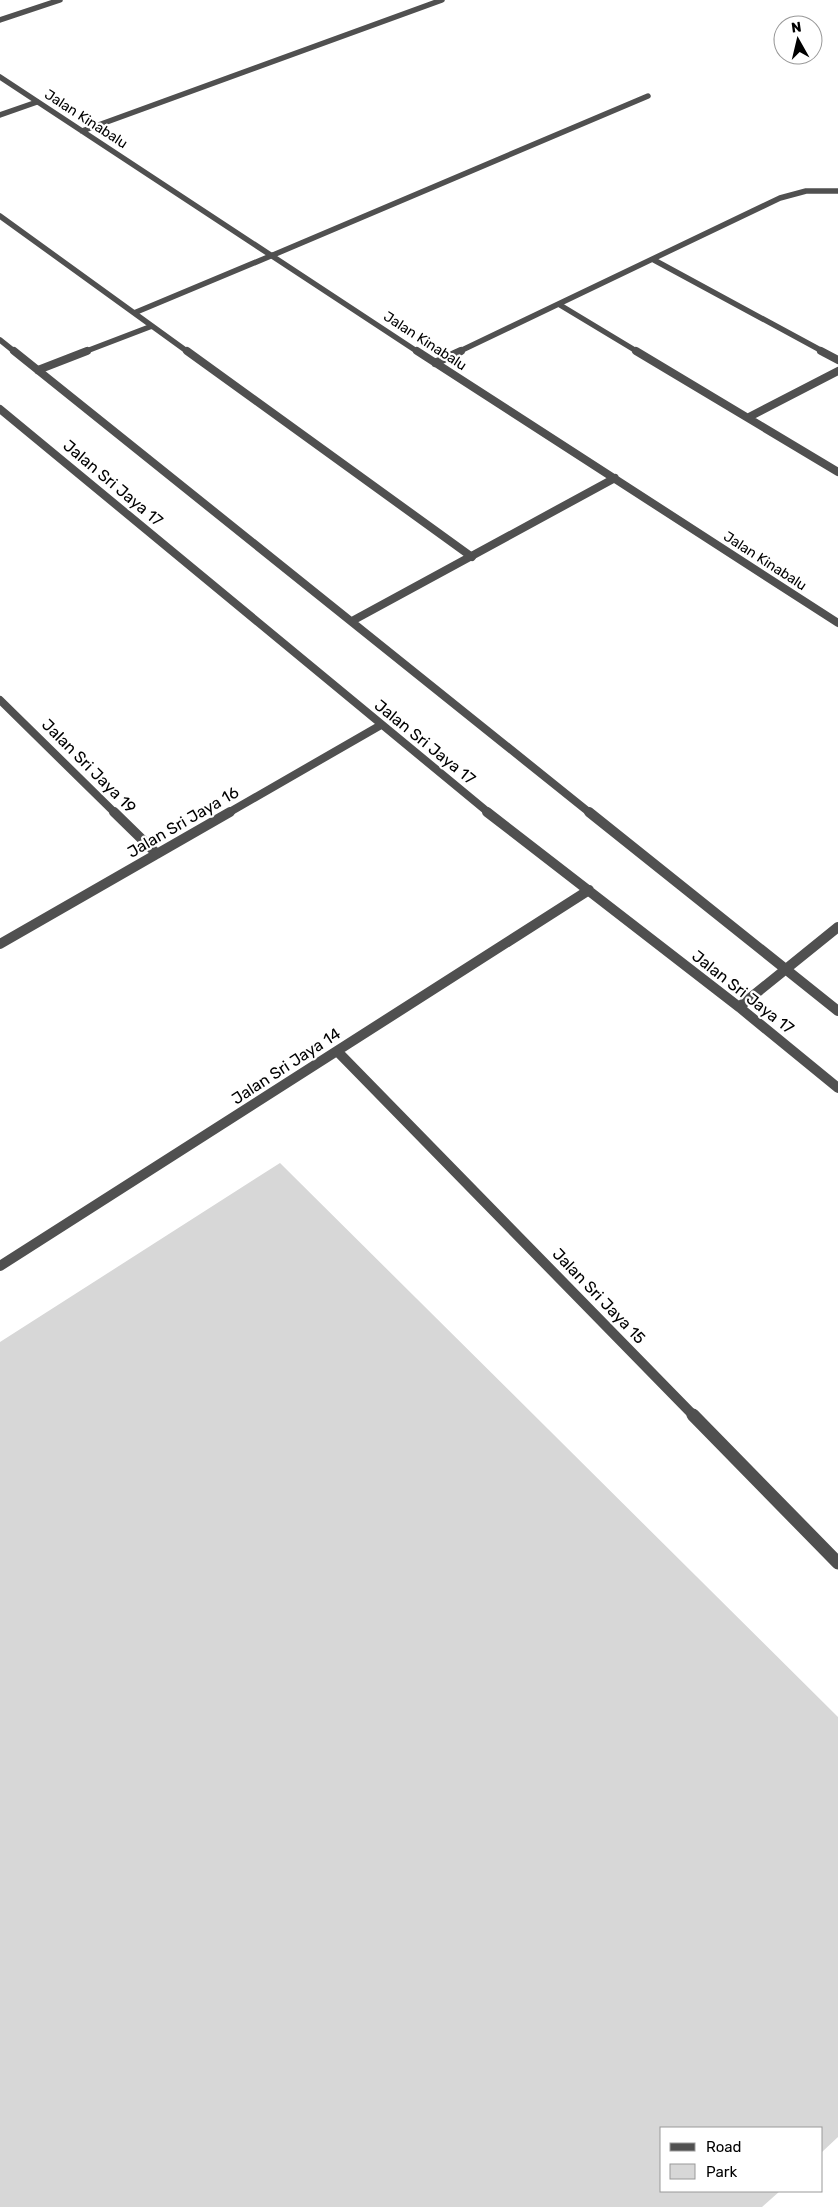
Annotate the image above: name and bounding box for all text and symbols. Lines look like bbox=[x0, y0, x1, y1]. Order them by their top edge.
north arrow bbox=[773, 15, 823, 65]
text: N bbox=[790, 19, 802, 37]
street label: Jalan Kinabalu bbox=[41, 86, 131, 152]
street label: Jalan Kinabalu bbox=[380, 308, 470, 374]
street label: Jalan Sri Jaya 17 bbox=[59, 436, 167, 530]
street label: Jalan Kinabalu bbox=[720, 528, 810, 594]
street label: Jalan Sri Jaya 17 bbox=[371, 696, 479, 788]
street label: Jalan Sri Jaya 19 bbox=[38, 715, 140, 817]
street label: Jalan Sri Jaya 16 bbox=[124, 782, 242, 862]
street label: Jalan Sri Jaya 17 bbox=[688, 946, 798, 1038]
street label: Jalan Sri Jaya 14 bbox=[228, 1024, 344, 1108]
street label: Jalan Sri Jaya 15 bbox=[549, 1244, 649, 1348]
legend bbox=[660, 2127, 823, 2192]
text: Road bbox=[706, 2138, 742, 2156]
text: Park bbox=[706, 2163, 737, 2181]

